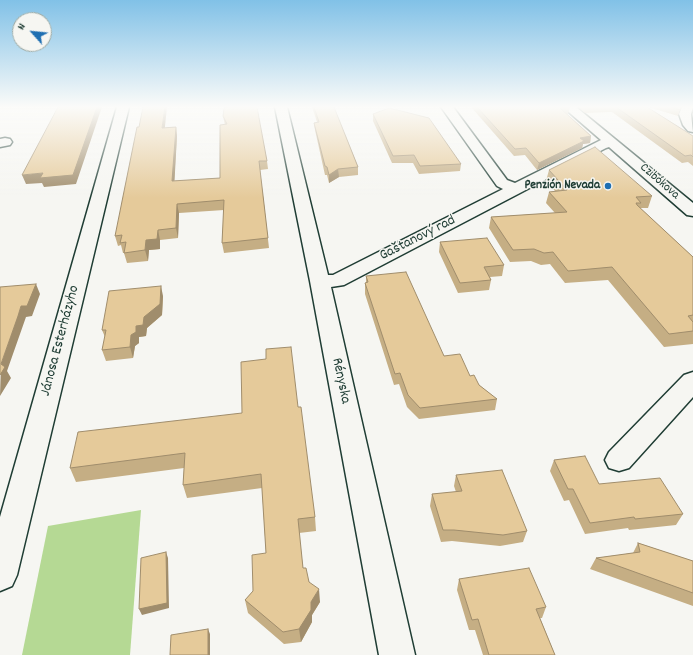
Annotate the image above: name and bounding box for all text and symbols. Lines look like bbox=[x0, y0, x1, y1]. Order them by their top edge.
north arrow bbox=[12, 12, 52, 52]
text: N bbox=[14, 21, 31, 33]
street label: Czibókova bbox=[636, 160, 682, 204]
place label: Penzión Nevada bbox=[524, 178, 600, 194]
marker: Penzión Nevada bbox=[603, 181, 613, 191]
street label: Gaštanový rad bbox=[377, 212, 459, 266]
street label: Jánosa Esterházyho bbox=[38, 284, 84, 398]
street label: Rényska bbox=[326, 356, 354, 406]

